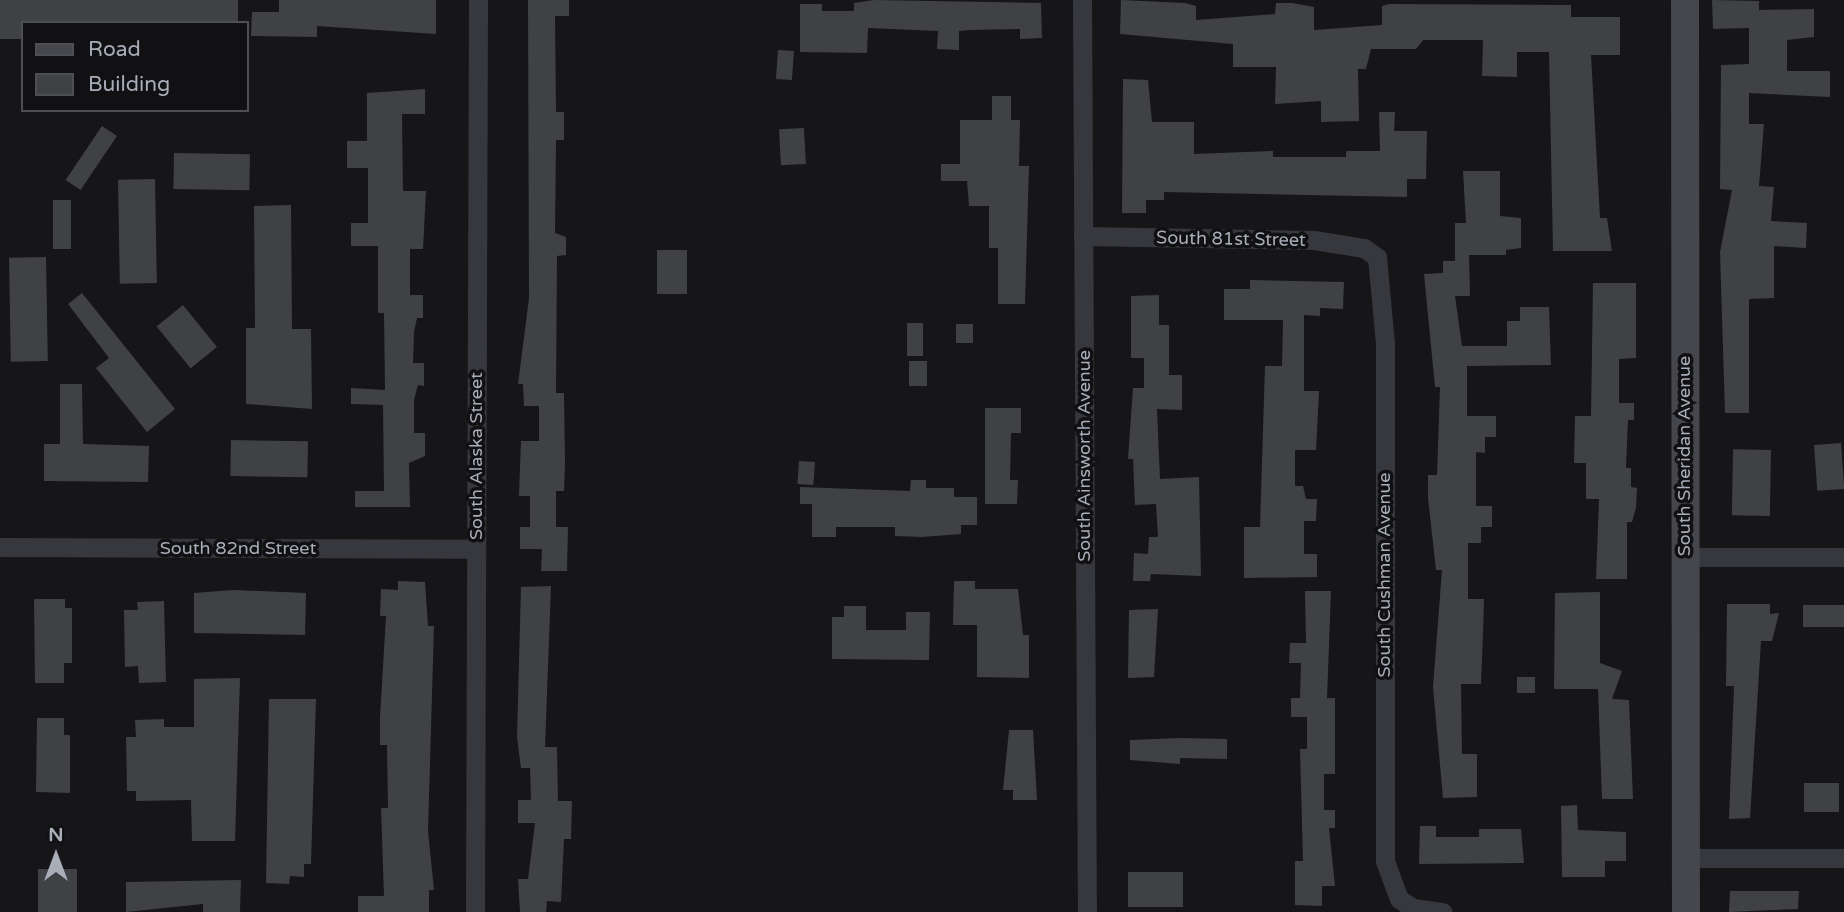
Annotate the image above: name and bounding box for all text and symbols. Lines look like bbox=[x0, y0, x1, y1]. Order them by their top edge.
legend bbox=[21, 21, 248, 112]
text: Road bbox=[88, 37, 141, 62]
text: Building bbox=[88, 72, 170, 97]
street label: South 81st Street bbox=[1156, 227, 1306, 251]
street label: South Ainsworth Avenue bbox=[1073, 350, 1095, 562]
street label: South Sheridan Avenue bbox=[1673, 356, 1695, 556]
street label: South Alaska Street bbox=[465, 372, 487, 540]
street label: South Cushman Avenue bbox=[1373, 472, 1395, 678]
street label: South 82nd Street bbox=[160, 537, 316, 559]
north arrow bbox=[21, 821, 91, 891]
text: N bbox=[48, 824, 64, 846]

